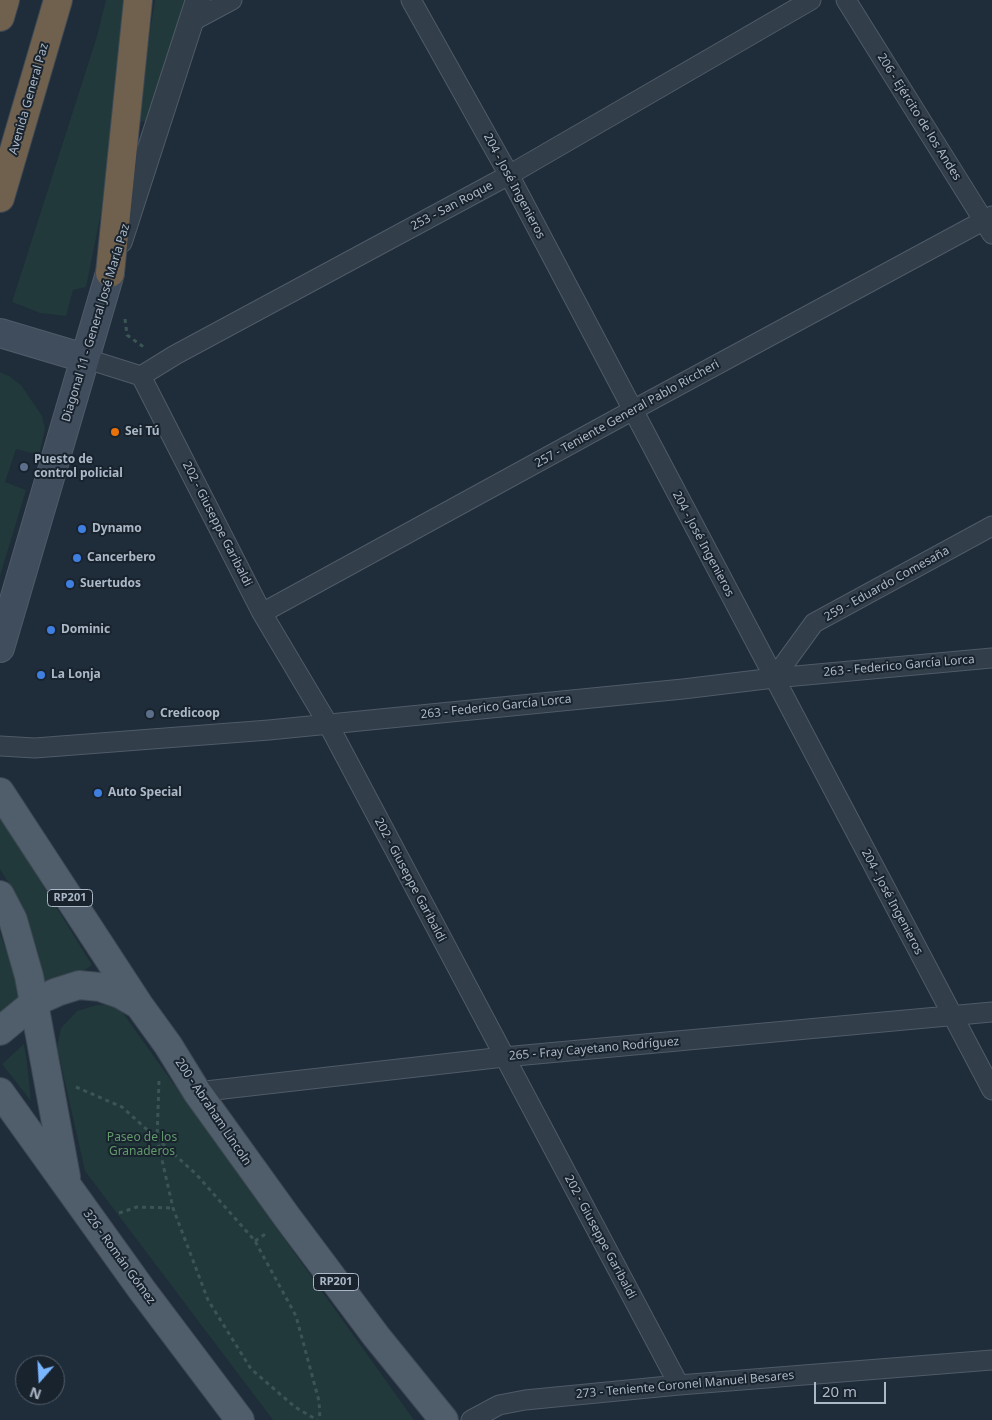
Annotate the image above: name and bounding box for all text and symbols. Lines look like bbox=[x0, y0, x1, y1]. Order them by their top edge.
street label: Avenida General Paz bbox=[6, 42, 52, 156]
street label: 206 - Ejército de los Andes bbox=[874, 51, 964, 183]
street label: 204 - José Ingenieros bbox=[480, 131, 548, 241]
street label: 253 - San Roque bbox=[409, 178, 495, 234]
street label: Diagonal 11 - General José María Paz bbox=[59, 222, 133, 424]
street label: 257 - Teniente General Pablo Riccheri bbox=[532, 357, 722, 471]
place label: Sei Tú bbox=[125, 425, 160, 439]
marker: Sei Tú bbox=[109, 426, 121, 438]
place label: Puesto de control policial bbox=[34, 453, 123, 481]
street label: 202 - Giuseppe Garibaldi bbox=[179, 459, 255, 589]
marker: Puesto de control policial bbox=[18, 461, 30, 473]
street label: 204 - José Ingenieros bbox=[669, 489, 737, 599]
place label: Dynamo bbox=[92, 522, 142, 536]
marker: Dynamo bbox=[76, 523, 88, 535]
street label: 259 - Eduardo Comesaña bbox=[822, 544, 952, 624]
place label: Cancerbero bbox=[87, 551, 156, 565]
marker: Cancerbero bbox=[71, 552, 83, 564]
place label: Suertudos bbox=[80, 577, 141, 591]
marker: Suertudos bbox=[64, 578, 76, 590]
place label: Dominic bbox=[61, 623, 110, 637]
marker: Dominic bbox=[45, 624, 57, 636]
street label: 263 - Federico García Lorca bbox=[823, 652, 975, 680]
place label: La Lonja bbox=[51, 668, 101, 682]
marker: La Lonja bbox=[35, 669, 47, 681]
street label: 263 - Federico García Lorca bbox=[420, 692, 572, 722]
place label: Credicoop bbox=[160, 707, 220, 721]
marker: Credicoop bbox=[144, 708, 156, 720]
place label: Auto Special bbox=[108, 786, 182, 800]
marker: Auto Special bbox=[92, 787, 104, 799]
street label: 202 - Giuseppe Garibaldi bbox=[371, 816, 449, 944]
street label: 204 - José Ingenieros bbox=[858, 847, 926, 957]
road number: RP201 bbox=[48, 890, 92, 906]
street label: 265 - Fray Cayetano Rodríguez bbox=[508, 1034, 680, 1064]
street label: 200 - Abraham Lincoln bbox=[172, 1056, 254, 1168]
park label: Paseo de los Granaderos bbox=[107, 1131, 177, 1159]
street label: 202 - Giuseppe Garibaldi bbox=[561, 1173, 639, 1301]
street label: 326 - Román Gómez bbox=[80, 1207, 158, 1307]
road number: RP201 bbox=[314, 1274, 358, 1290]
north arrow bbox=[15, 1355, 65, 1405]
street label: 273 - Teniente Coronel Manuel Besares bbox=[575, 1368, 795, 1402]
scale bar bbox=[817, 1372, 890, 1404]
text: 20 m bbox=[822, 1381, 857, 1401]
text: N bbox=[27, 1383, 44, 1405]

